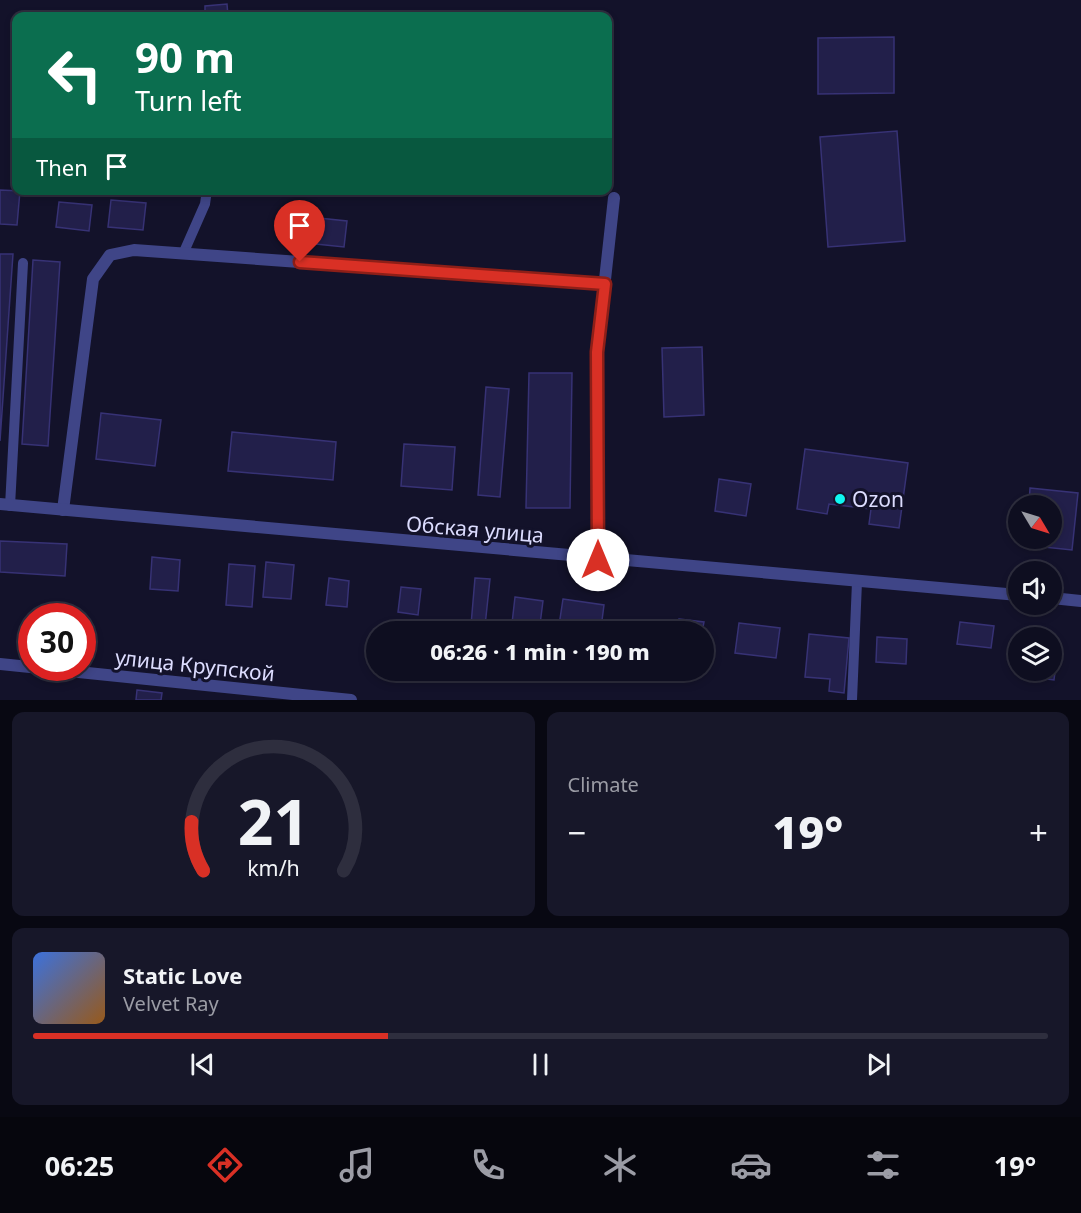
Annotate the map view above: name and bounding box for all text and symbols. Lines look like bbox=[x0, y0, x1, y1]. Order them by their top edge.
text: 90 m bbox=[135, 28, 235, 85]
icon: left bbox=[36, 36, 114, 114]
text: Turn left bbox=[135, 82, 241, 119]
icon: arrive bbox=[100, 150, 133, 183]
text: Then bbox=[36, 152, 88, 182]
pin bbox=[274, 200, 325, 262]
icon: arrive bbox=[283, 209, 316, 242]
place label: Ozon bbox=[852, 485, 904, 513]
marker: Ozon bbox=[833, 492, 847, 506]
north arrow bbox=[1008, 495, 1062, 549]
map controls bbox=[1008, 495, 1062, 681]
street label: Обская улица bbox=[405, 509, 545, 549]
position arrow bbox=[566, 528, 630, 592]
button: sound bbox=[1008, 561, 1062, 615]
speed limit sign: 30 bbox=[18, 603, 96, 681]
button: layers bbox=[1008, 627, 1062, 681]
text: 06:26 · 1 min · 190 m bbox=[430, 636, 650, 666]
street label: улица Крупской bbox=[114, 643, 276, 687]
text: Climate bbox=[568, 771, 639, 798]
text: 21 bbox=[238, 778, 309, 863]
text: 19° bbox=[772, 801, 843, 862]
text: − bbox=[568, 810, 586, 855]
text: + bbox=[1029, 810, 1048, 855]
text: km/h bbox=[247, 853, 300, 882]
text: Static Love bbox=[123, 960, 242, 990]
text: Velvet Ray bbox=[123, 990, 219, 1017]
icon: previous bbox=[186, 1048, 219, 1081]
icon: pause bbox=[524, 1048, 557, 1081]
icon: next bbox=[862, 1048, 895, 1081]
icon: directions bbox=[204, 1144, 246, 1186]
icon: music bbox=[336, 1144, 378, 1186]
icon: phone bbox=[467, 1144, 509, 1186]
icon: climate bbox=[599, 1144, 641, 1186]
icon: car bbox=[730, 1144, 772, 1186]
icon: filters bbox=[862, 1144, 904, 1186]
text: 06:25 bbox=[45, 1147, 114, 1184]
text: 19° bbox=[994, 1147, 1036, 1184]

